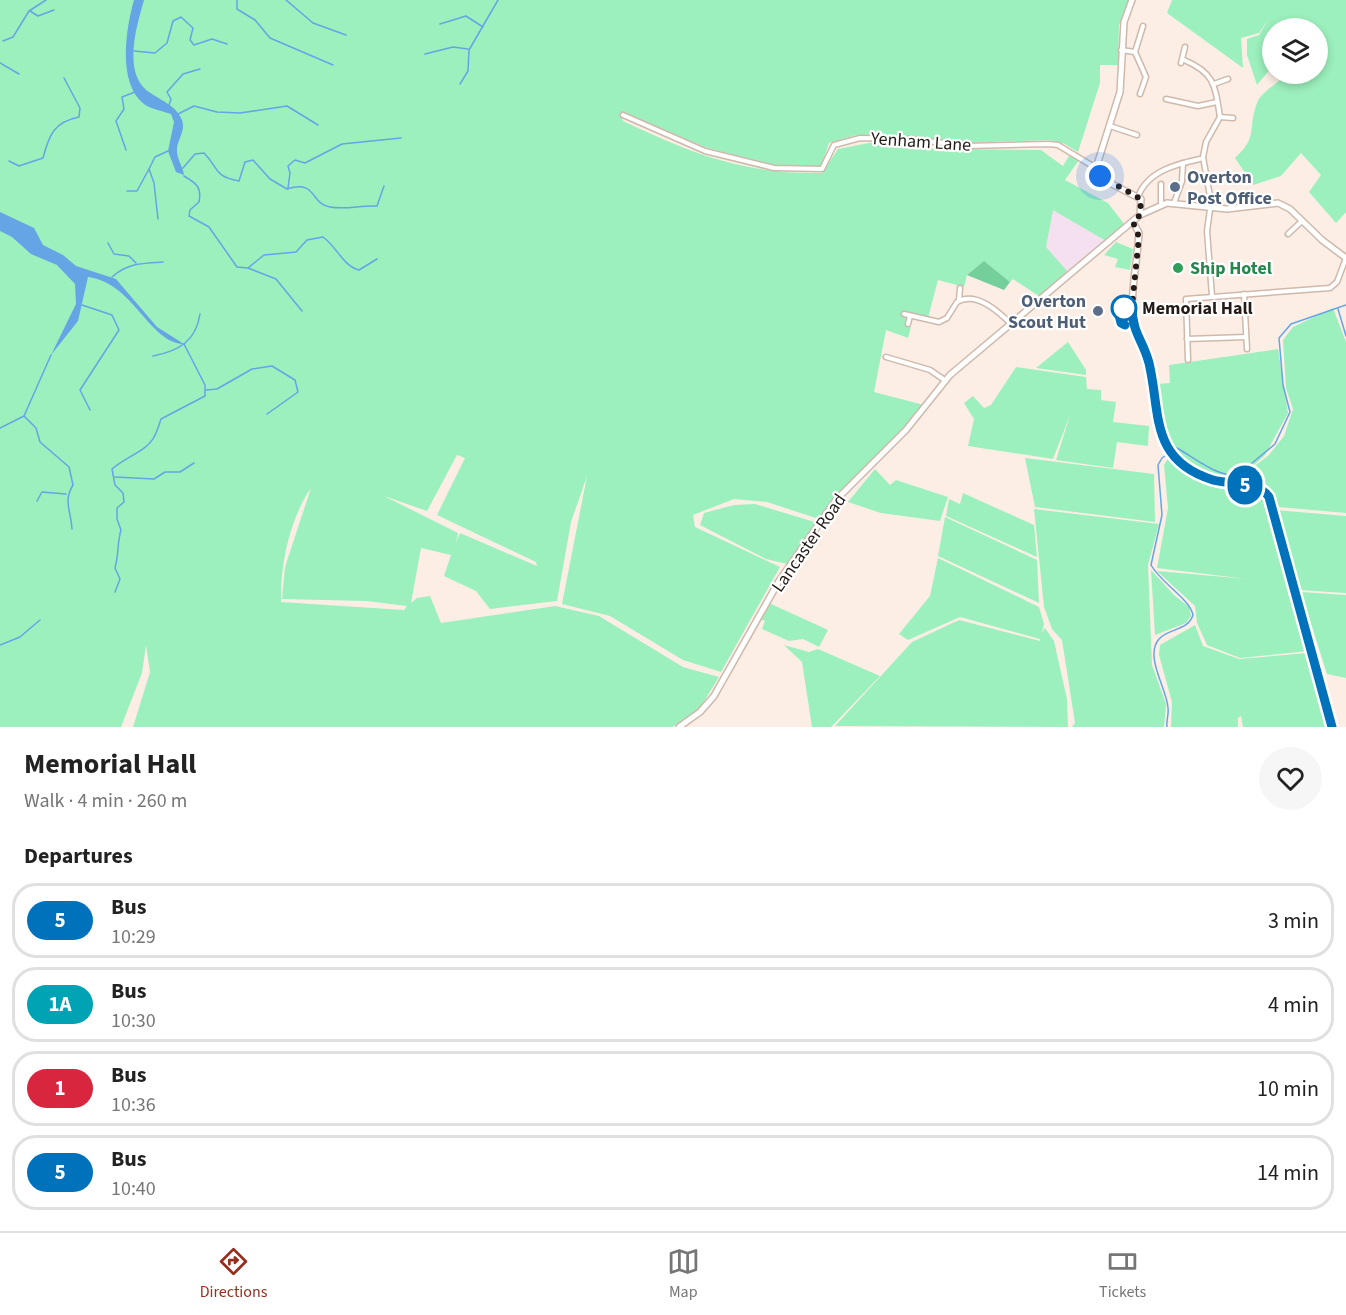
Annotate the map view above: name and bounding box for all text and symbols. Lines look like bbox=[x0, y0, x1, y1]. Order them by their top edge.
map controls bbox=[1262, 18, 1328, 84]
button: layers bbox=[1262, 18, 1328, 84]
street label: Yenham Lane bbox=[869, 126, 972, 158]
your location bbox=[1085, 161, 1115, 191]
place label: Overton Post Office bbox=[1187, 165, 1272, 211]
marker: Overton Post Office bbox=[1168, 180, 1182, 194]
place label: Ship Hotel bbox=[1190, 256, 1272, 281]
marker: Ship Hotel bbox=[1171, 261, 1185, 275]
place label: Overton Scout Hut bbox=[1008, 289, 1086, 335]
marker: Memorial Hall bbox=[1111, 295, 1137, 321]
place label: Memorial Hall bbox=[1142, 296, 1253, 321]
marker: Overton Scout Hut bbox=[1091, 304, 1105, 318]
line badge: 5 bbox=[1226, 466, 1264, 504]
text: 5 bbox=[1239, 470, 1251, 500]
street label: Lancaster Road bbox=[766, 489, 852, 597]
text: Memorial Hall bbox=[24, 744, 196, 784]
button: heart bbox=[1259, 747, 1322, 810]
text: Walk · 4 min · 260 m bbox=[24, 787, 187, 815]
text: Departures bbox=[24, 840, 133, 872]
text: Bus bbox=[111, 891, 147, 923]
text: 5 bbox=[54, 905, 66, 935]
text: 3 min bbox=[1268, 905, 1319, 937]
text: 10:29 bbox=[111, 923, 156, 951]
text: Bus bbox=[111, 975, 147, 1007]
text: 1A bbox=[48, 989, 72, 1019]
text: 4 min bbox=[1268, 989, 1319, 1021]
text: 10:30 bbox=[111, 1007, 156, 1035]
text: Bus bbox=[111, 1059, 147, 1091]
text: 1 bbox=[54, 1073, 66, 1103]
text: 10 min bbox=[1257, 1073, 1319, 1105]
text: 10:36 bbox=[111, 1091, 156, 1119]
text: Bus bbox=[111, 1143, 147, 1175]
text: 5 bbox=[54, 1157, 66, 1187]
text: 14 min bbox=[1257, 1157, 1319, 1189]
text: 10:40 bbox=[111, 1175, 156, 1203]
tab: Directions bbox=[200, 1245, 267, 1303]
tab: Map bbox=[667, 1245, 700, 1303]
tab: Tickets bbox=[1099, 1245, 1146, 1303]

